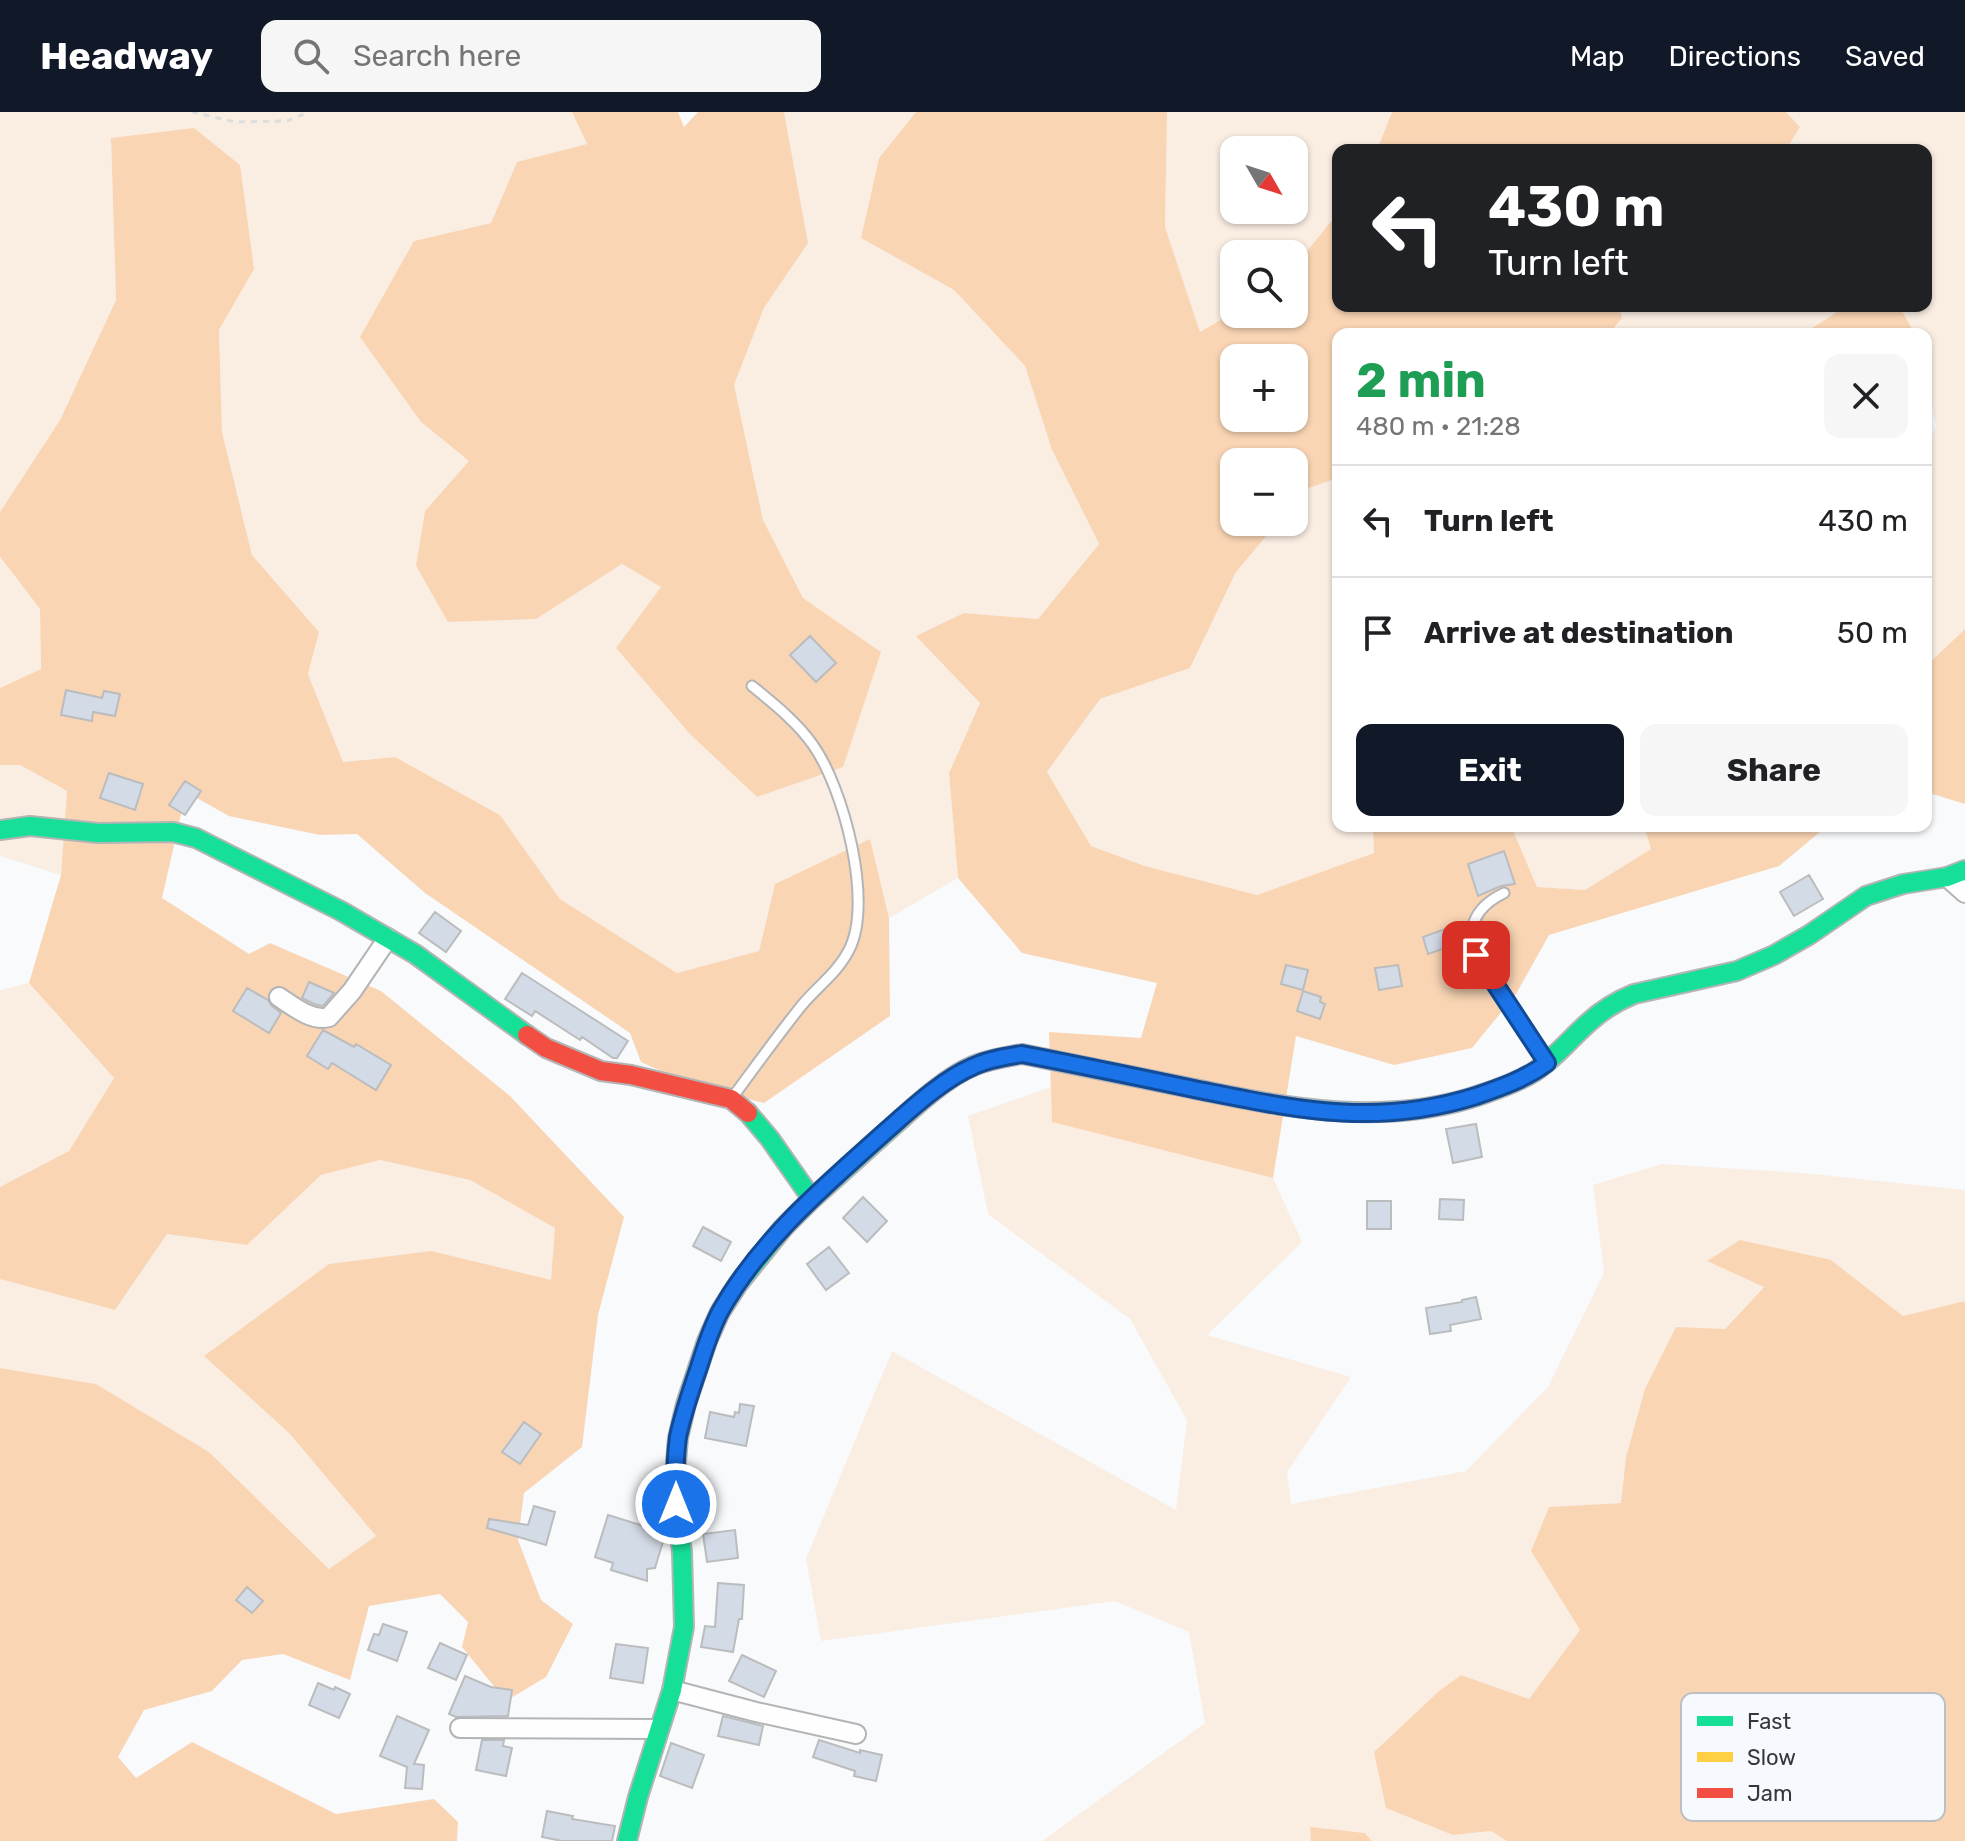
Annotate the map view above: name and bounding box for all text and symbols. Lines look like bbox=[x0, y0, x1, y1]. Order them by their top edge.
search box bbox=[261, 20, 821, 92]
text: Headway bbox=[40, 33, 213, 79]
icon: search bbox=[289, 34, 333, 78]
text: Search here bbox=[353, 38, 521, 74]
text: Map bbox=[1570, 40, 1624, 73]
text: Directions bbox=[1668, 40, 1801, 73]
text: Saved bbox=[1845, 40, 1925, 73]
north arrow bbox=[1220, 136, 1308, 224]
map controls bbox=[1220, 136, 1308, 536]
text: 430 m bbox=[1488, 174, 1664, 240]
icon: left bbox=[1356, 176, 1460, 280]
button: search bbox=[1220, 240, 1308, 328]
text: Turn left bbox=[1488, 241, 1629, 284]
button: + bbox=[1220, 344, 1308, 432]
text: 2 min bbox=[1356, 352, 1486, 409]
button: close bbox=[1824, 354, 1908, 438]
text: 480 m · 21:28 bbox=[1356, 411, 1521, 442]
button: − bbox=[1220, 448, 1308, 536]
icon: left bbox=[1356, 499, 1400, 543]
text: Turn left bbox=[1424, 503, 1554, 539]
text: 430 m bbox=[1818, 503, 1908, 539]
icon: arrive bbox=[1356, 611, 1400, 655]
text: Arrive at destination bbox=[1424, 615, 1734, 651]
text: 50 m bbox=[1837, 615, 1908, 651]
button: Exit bbox=[1356, 724, 1624, 816]
button: Share bbox=[1640, 724, 1908, 816]
pin bbox=[1442, 921, 1510, 989]
icon: arrive bbox=[1454, 933, 1498, 977]
position arrow bbox=[634, 1462, 718, 1546]
legend bbox=[1681, 1693, 1945, 1821]
text: Fast bbox=[1747, 1708, 1792, 1735]
text: Slow bbox=[1747, 1744, 1796, 1771]
text: Jam bbox=[1747, 1780, 1793, 1807]

